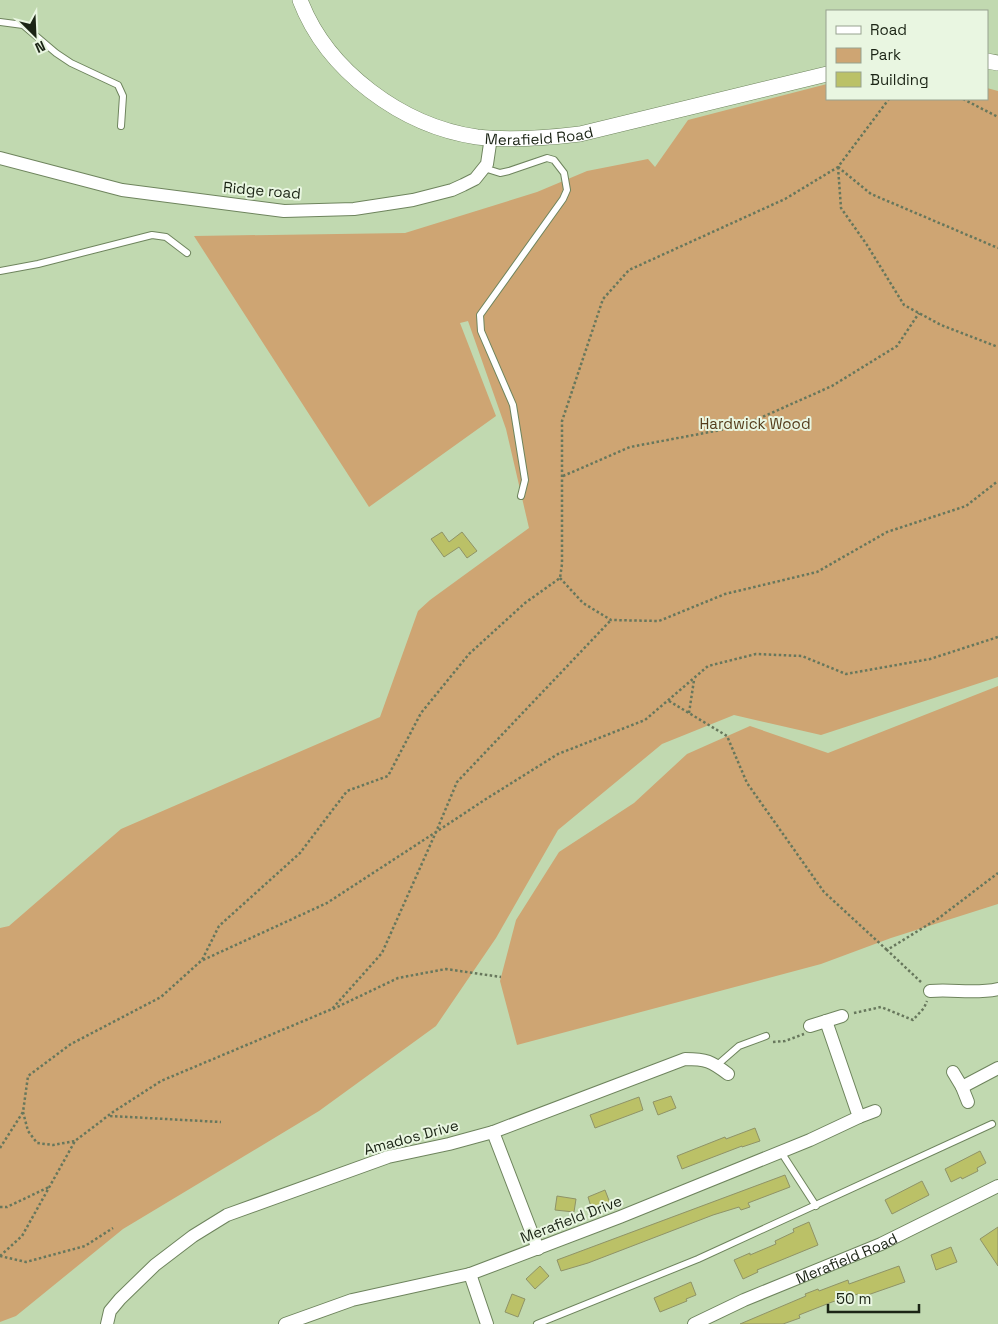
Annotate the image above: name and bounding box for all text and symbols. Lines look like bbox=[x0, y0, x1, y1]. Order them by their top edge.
north arrow bbox=[10, 10, 60, 60]
legend bbox=[826, 10, 988, 100]
text: Road bbox=[870, 20, 907, 39]
text: N bbox=[32, 37, 48, 57]
text: Park bbox=[870, 45, 901, 64]
text: Building bbox=[870, 70, 929, 89]
street label: Merafield Road bbox=[484, 122, 595, 148]
street label: Ridge road bbox=[222, 177, 302, 203]
park label: Hardwick Wood bbox=[699, 414, 811, 433]
street label: Amados Drive bbox=[361, 1115, 461, 1159]
street label: Merafield Drive bbox=[517, 1191, 625, 1247]
street label: Merafield Road bbox=[793, 1228, 900, 1287]
scale bar bbox=[828, 1282, 919, 1314]
text: 50 m bbox=[836, 1289, 871, 1308]

